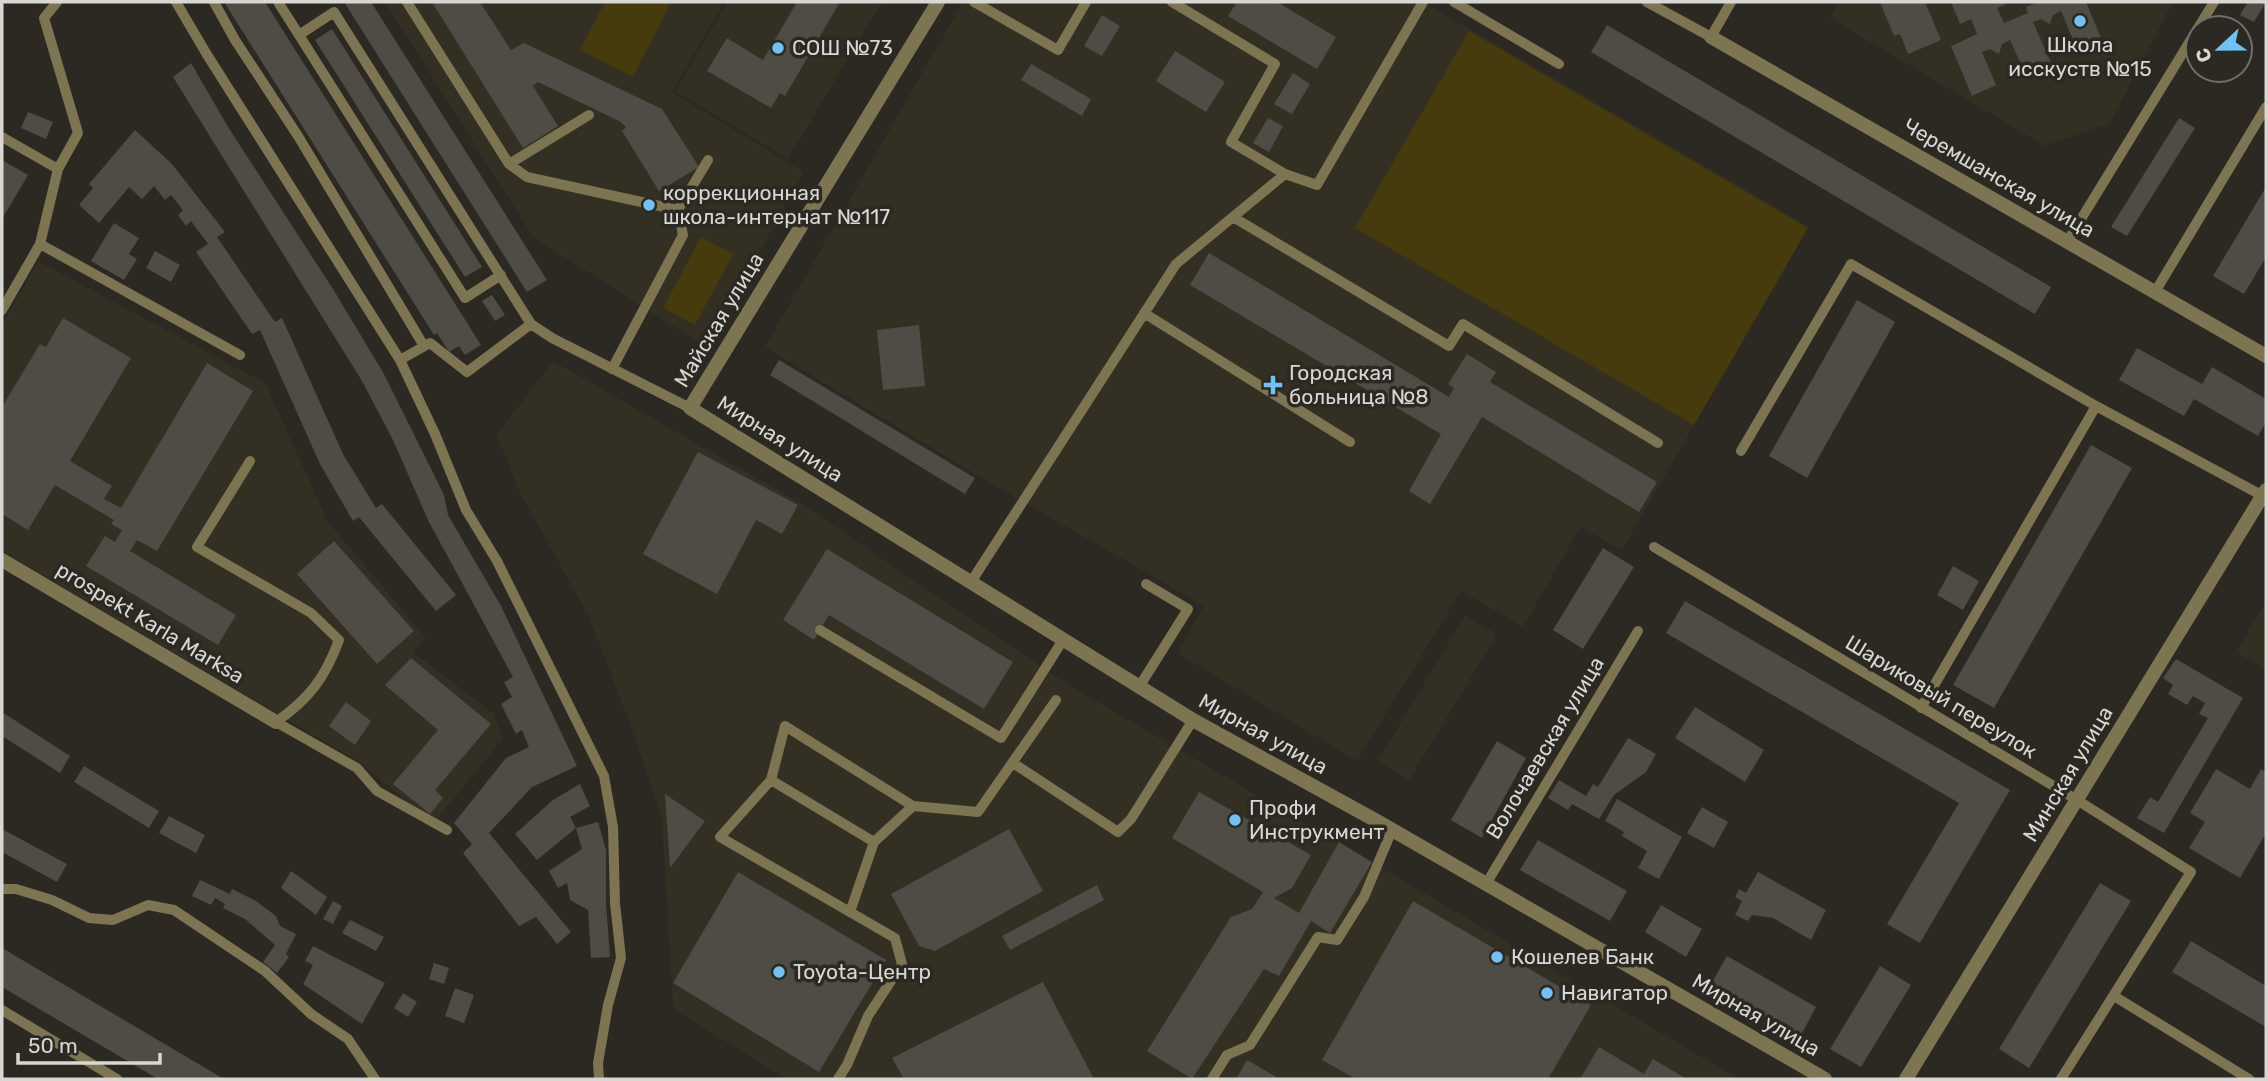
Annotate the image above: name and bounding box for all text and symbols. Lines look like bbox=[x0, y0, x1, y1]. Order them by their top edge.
marker: Школа исскуств №15 bbox=[2072, 13, 2088, 29]
north arrow bbox=[2184, 14, 2254, 84]
place label: Школа исскуств №15 bbox=[2008, 32, 2152, 81]
place label: СОШ №73 bbox=[792, 35, 893, 60]
marker: СОШ №73 bbox=[770, 40, 786, 56]
text: С bbox=[2191, 45, 2217, 66]
street label: Черемшанская улица bbox=[1899, 113, 2099, 243]
place label: коррекционная школа-интернат №117 bbox=[663, 180, 890, 229]
marker: коррекционная школа-интернат №117 bbox=[641, 197, 657, 213]
street label: Майская улица bbox=[669, 248, 769, 392]
place label: Городская больница №8 bbox=[1289, 360, 1429, 409]
marker: Городская больница №8 bbox=[1263, 375, 1283, 395]
street label: Мирная улица bbox=[713, 390, 848, 487]
street label: prospekt Karla Marksa bbox=[52, 557, 249, 689]
street label: Шариковый переулок bbox=[1841, 630, 2041, 764]
street label: Волочаевская улица bbox=[1480, 652, 1609, 843]
street label: Мирная улица bbox=[1194, 688, 1332, 779]
street label: Минская улица bbox=[2017, 701, 2118, 846]
place label: Профи Инструкмент bbox=[1249, 795, 1384, 844]
marker: Профи Инструкмент bbox=[1227, 812, 1243, 828]
place label: Кошелев Банк bbox=[1511, 944, 1654, 969]
marker: Кошелев Банк bbox=[1489, 949, 1505, 965]
place label: Toyota-Центр bbox=[793, 959, 931, 984]
marker: Toyota-Центр bbox=[771, 964, 787, 980]
street label: Мирная улица bbox=[1688, 968, 1825, 1061]
place label: Навигатор bbox=[1561, 980, 1668, 1005]
marker: Навигатор bbox=[1539, 985, 1555, 1001]
scale bar bbox=[18, 1021, 159, 1066]
text: 50 m bbox=[28, 1033, 78, 1058]

